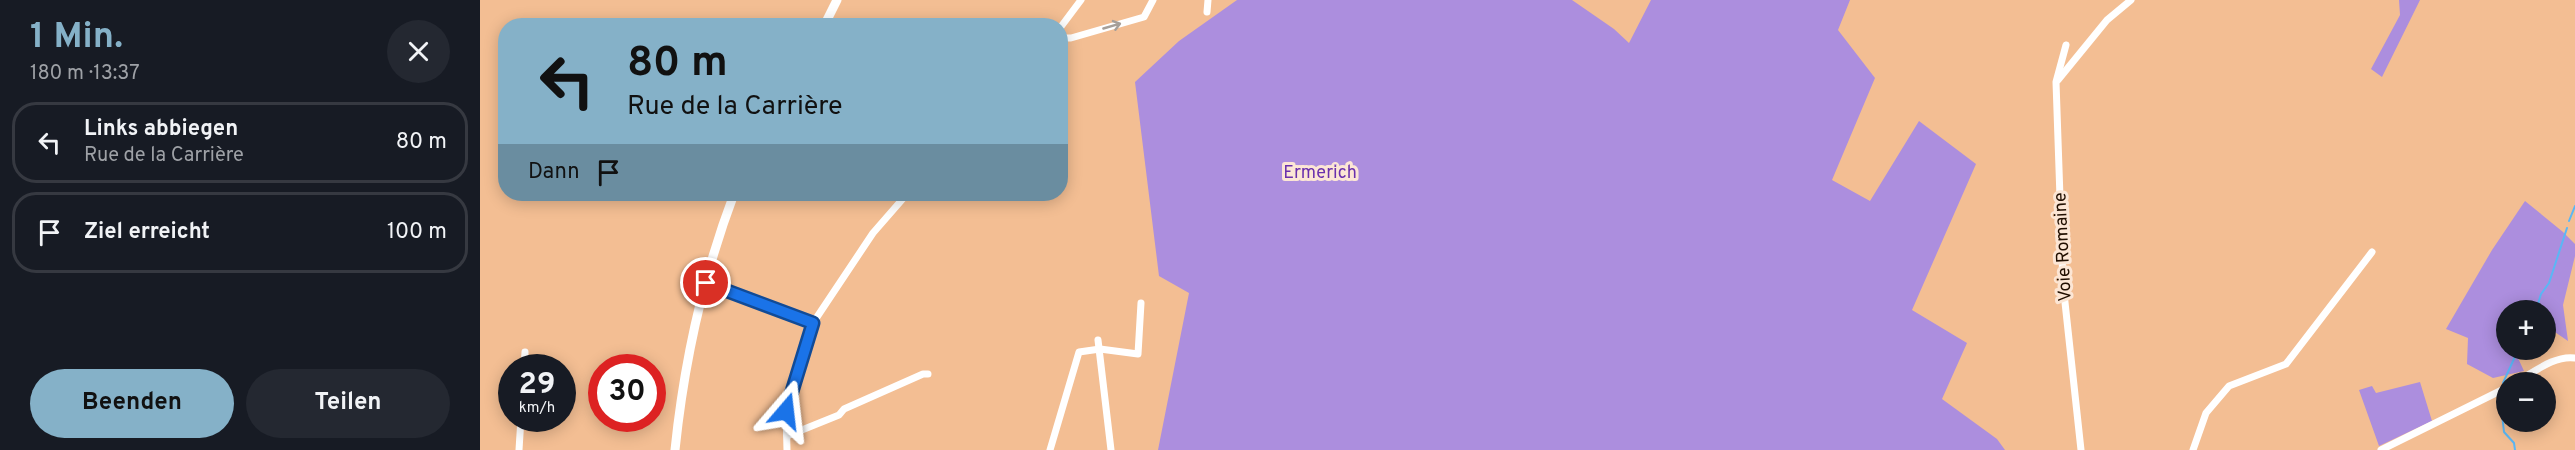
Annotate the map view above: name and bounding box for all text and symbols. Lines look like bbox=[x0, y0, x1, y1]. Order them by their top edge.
text: 1 Min. bbox=[30, 15, 123, 61]
button: close bbox=[387, 20, 450, 83]
one-way arrow bbox=[1102, 20, 1121, 31]
text: 80 m bbox=[627, 38, 728, 91]
icon: left bbox=[528, 42, 606, 120]
text: 180 m · 13:37 bbox=[30, 61, 140, 87]
text: Rue de la Carrière bbox=[627, 90, 843, 124]
text: Links abbiegen bbox=[84, 116, 238, 143]
icon: left bbox=[33, 126, 66, 159]
text: 80 m bbox=[396, 129, 447, 156]
text: Rue de la Carrière bbox=[84, 143, 244, 169]
icon: arrive bbox=[592, 156, 625, 189]
text: Dann bbox=[528, 159, 580, 186]
park label: Ermerich bbox=[1283, 162, 1357, 185]
street label: Voie Romaine bbox=[2049, 192, 2078, 302]
icon: arrive bbox=[33, 216, 66, 249]
text: Ziel erreicht bbox=[84, 219, 210, 246]
text: 100 m bbox=[387, 219, 447, 246]
pin bbox=[680, 257, 731, 308]
icon: arrive bbox=[689, 266, 722, 299]
map controls bbox=[2496, 300, 2556, 432]
button: + bbox=[2496, 300, 2556, 360]
speed limit sign: 30 bbox=[588, 354, 666, 432]
text: 29 bbox=[519, 367, 555, 404]
button: Beenden bbox=[30, 369, 234, 438]
button: Teilen bbox=[246, 369, 450, 438]
button: − bbox=[2496, 372, 2556, 432]
position arrow bbox=[754, 379, 818, 443]
text: km/h bbox=[519, 399, 555, 418]

